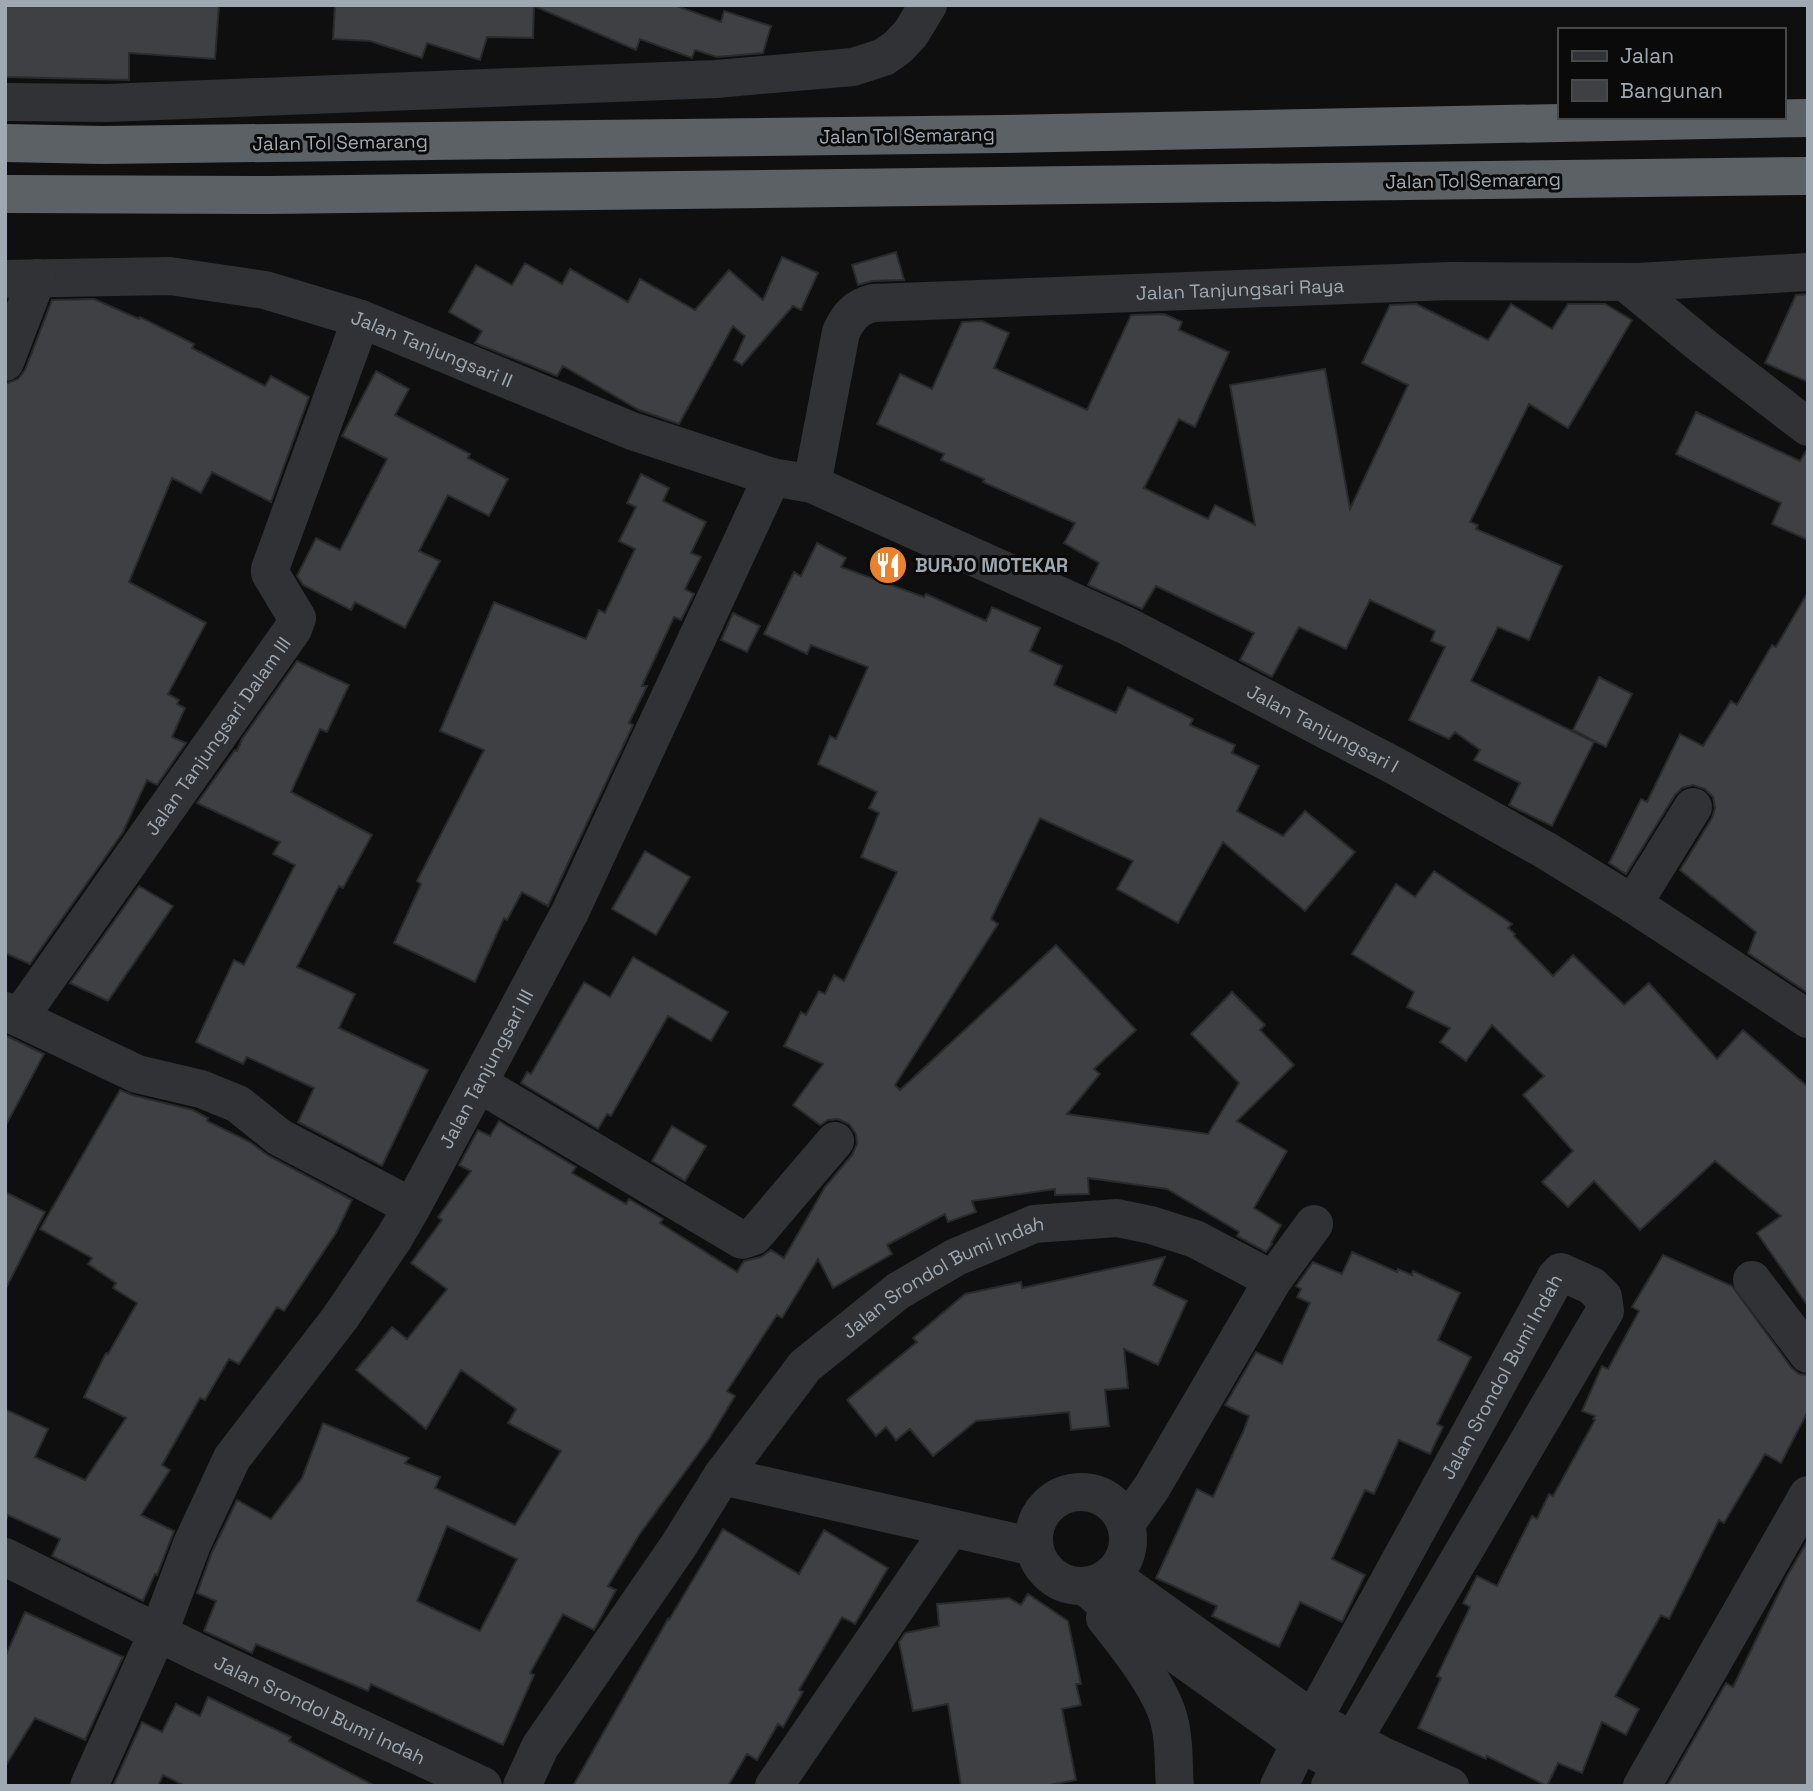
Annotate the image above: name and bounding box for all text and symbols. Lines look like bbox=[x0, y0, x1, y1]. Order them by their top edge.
legend bbox=[1558, 28, 1785, 119]
text: Jalan bbox=[1620, 42, 1674, 69]
text: Bangunan bbox=[1620, 77, 1723, 104]
street label: Jalan Tol Semarang bbox=[819, 121, 995, 150]
street label: Jalan Tol Semarang bbox=[252, 128, 428, 157]
street label: Jalan Tol Semarang bbox=[1385, 166, 1561, 195]
street label: Jalan Tanjungsari Raya bbox=[1135, 273, 1345, 306]
street label: Jalan Tanjungsari II bbox=[348, 305, 516, 393]
restaurant icon: BURJO MOTEKAR bbox=[867, 544, 909, 586]
place label: BURJO MOTEKAR bbox=[915, 553, 1068, 578]
street label: Jalan Tanjungsari Dalam III bbox=[139, 632, 297, 841]
street label: Jalan Tanjungsari I bbox=[1242, 679, 1403, 779]
street label: Jalan Tanjungsari III bbox=[434, 985, 539, 1153]
street label: Jalan Srondol Bumi Indah bbox=[837, 1211, 1045, 1344]
street label: Jalan Srondol Bumi Indah bbox=[1435, 1270, 1568, 1484]
street label: Jalan Srondol Bumi Indah bbox=[210, 1650, 429, 1770]

